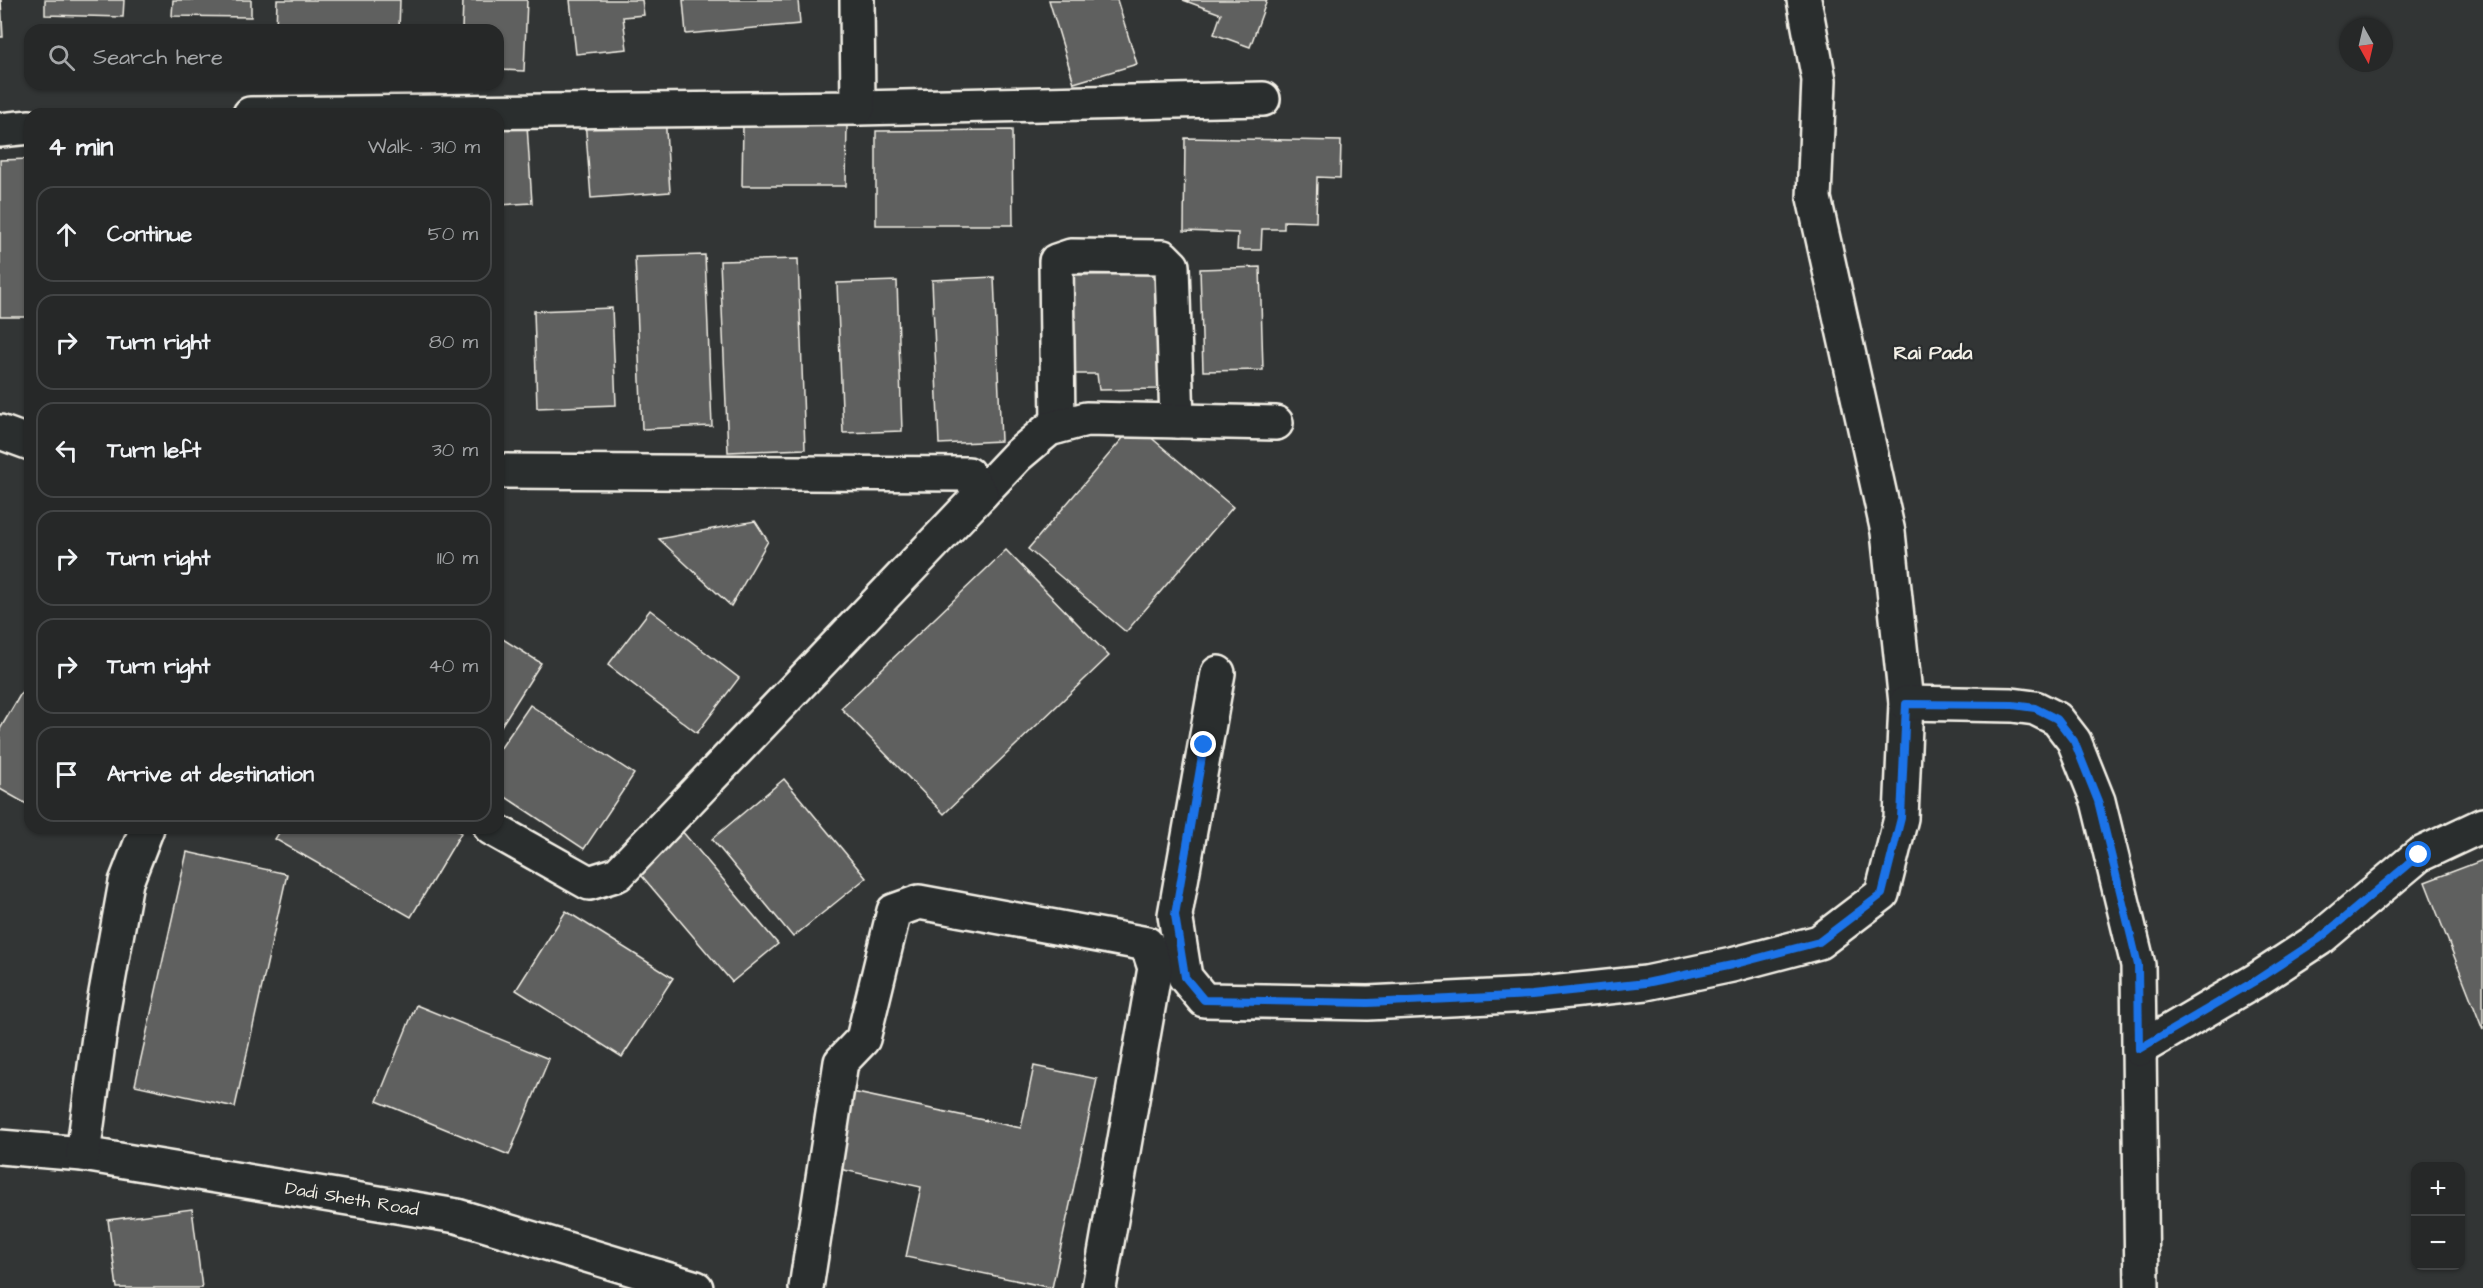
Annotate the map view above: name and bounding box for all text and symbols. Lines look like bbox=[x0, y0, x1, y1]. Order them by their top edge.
north arrow bbox=[2339, 18, 2393, 72]
search box bbox=[24, 24, 504, 90]
icon: search bbox=[45, 41, 78, 74]
text: Search here bbox=[93, 42, 223, 73]
text: 4 min bbox=[48, 129, 113, 165]
text: Walk · 310 m bbox=[368, 133, 480, 161]
icon: ahead bbox=[50, 218, 83, 251]
text: Continue bbox=[107, 219, 192, 250]
text: 50 m bbox=[428, 220, 478, 248]
icon: right bbox=[50, 326, 83, 359]
text: Turn right bbox=[107, 327, 210, 358]
text: 80 m bbox=[429, 328, 478, 356]
district label: Rai Pada bbox=[1894, 339, 1973, 367]
icon: left bbox=[50, 434, 83, 467]
text: Turn left bbox=[107, 435, 201, 466]
text: 30 m bbox=[432, 436, 478, 464]
icon: right bbox=[50, 542, 83, 575]
text: Turn right bbox=[107, 543, 210, 574]
text: 110 m bbox=[437, 544, 478, 572]
icon: right bbox=[50, 650, 83, 683]
text: Turn right bbox=[107, 651, 210, 682]
text: 40 m bbox=[428, 652, 478, 680]
route end bbox=[1190, 731, 1216, 757]
icon: arrive bbox=[50, 758, 83, 791]
text: Arrive at destination bbox=[107, 759, 314, 790]
route start bbox=[2405, 841, 2431, 867]
map controls bbox=[2411, 1162, 2465, 1270]
button: + bbox=[2411, 1162, 2465, 1216]
street label: Dadi Sheth Road bbox=[283, 1176, 421, 1222]
button: − bbox=[2411, 1216, 2465, 1270]

